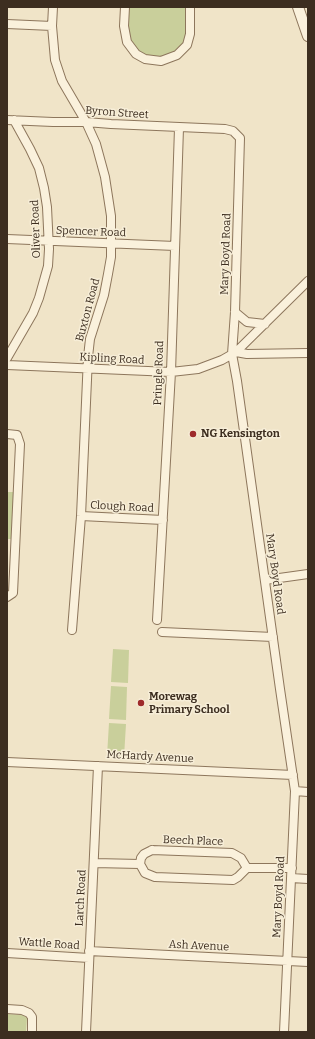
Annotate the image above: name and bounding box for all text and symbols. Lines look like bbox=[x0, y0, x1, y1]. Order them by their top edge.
street label: Byron Street bbox=[85, 104, 149, 122]
street label: Oliver Road bbox=[28, 199, 44, 259]
street label: Mary Boyd Road bbox=[218, 213, 234, 295]
street label: Spencer Road bbox=[56, 224, 126, 240]
street label: Buxton Road bbox=[73, 277, 103, 343]
street label: Pringle Road bbox=[151, 340, 167, 406]
street label: Kipling Road bbox=[79, 351, 145, 367]
place label: NG Kensington bbox=[201, 427, 280, 441]
marker: NG Kensington bbox=[188, 429, 198, 439]
street label: Clough Road bbox=[90, 499, 154, 515]
street label: Mary Boyd Road bbox=[263, 533, 287, 615]
place label: Morewag Primary School bbox=[149, 690, 230, 716]
marker: Morewag Primary School bbox=[136, 698, 146, 708]
street label: McHardy Avenue bbox=[106, 748, 194, 766]
street label: Beech Place bbox=[163, 833, 223, 849]
street label: Mary Boyd Road bbox=[270, 856, 288, 938]
street label: Larch Road bbox=[73, 869, 89, 927]
street label: Wattle Road bbox=[18, 935, 80, 953]
street label: Ash Avenue bbox=[168, 938, 230, 954]

